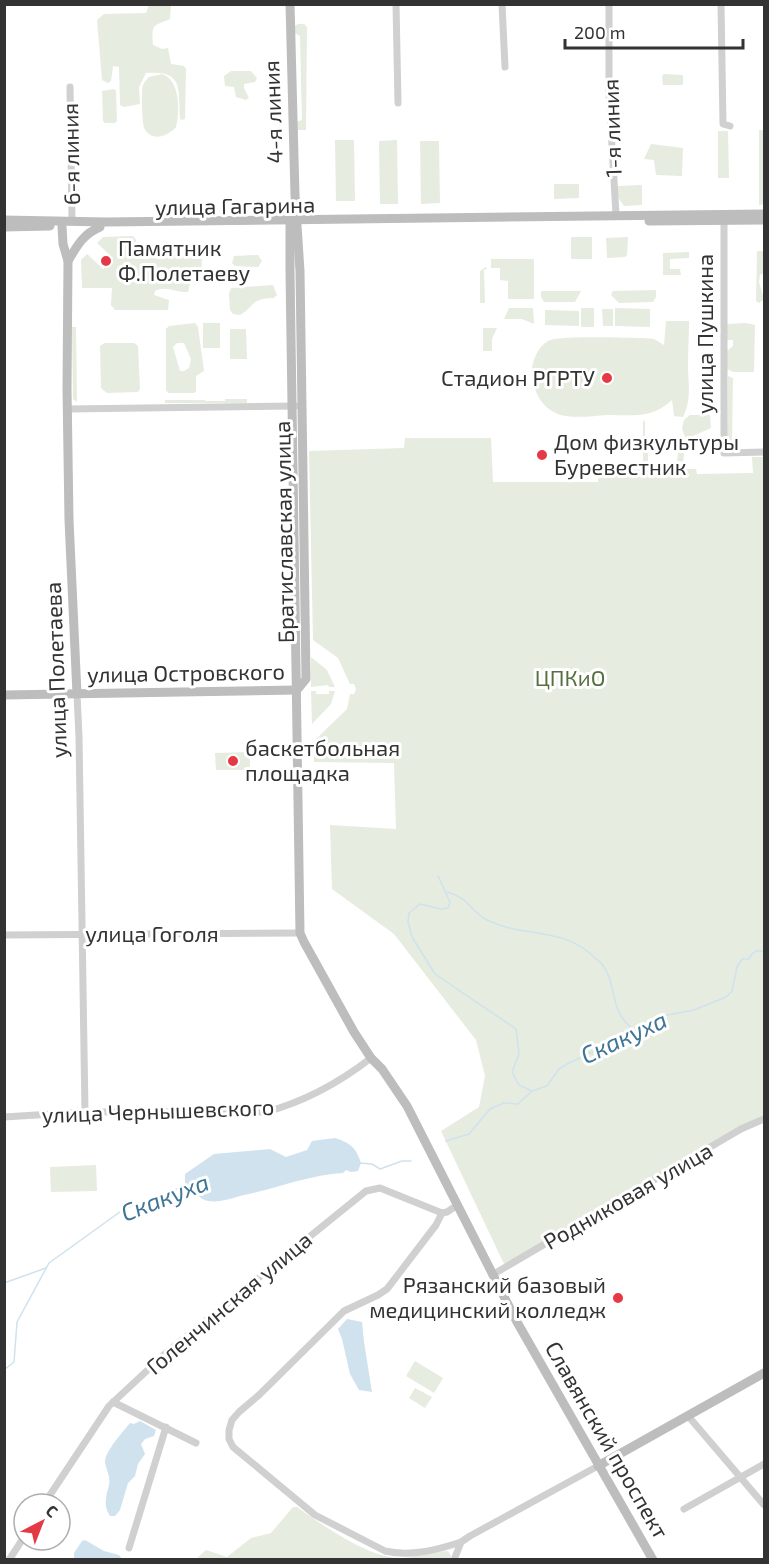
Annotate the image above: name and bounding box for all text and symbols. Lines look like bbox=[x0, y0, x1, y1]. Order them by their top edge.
scale bar bbox=[565, 12, 744, 50]
text: 200 m bbox=[574, 21, 626, 43]
street label: 4-я линия bbox=[257, 60, 287, 164]
street label: 1-я линия bbox=[596, 78, 626, 178]
street label: 6-я линия bbox=[56, 103, 84, 205]
street label: улица Гагарина bbox=[155, 191, 315, 220]
place label: Памятник Ф.Полетаеву bbox=[118, 234, 251, 286]
marker: Памятник Ф.Полетаеву bbox=[99, 254, 113, 268]
street label: улица Пушкина bbox=[691, 254, 718, 414]
place label: Стадион РГРТУ bbox=[441, 364, 596, 390]
marker: Стадион РГРТУ bbox=[600, 371, 614, 385]
street label: Братиславская улица bbox=[268, 421, 299, 643]
place label: Дом физкультуры Буревестник bbox=[554, 428, 739, 480]
marker: Дом физкультуры Буревестник bbox=[535, 448, 549, 462]
street label: улица Полетаева bbox=[39, 581, 72, 759]
street label: улица Островского bbox=[87, 657, 285, 688]
park label: ЦПКиО bbox=[535, 664, 605, 690]
place label: баскетбольная площадка bbox=[245, 734, 400, 785]
marker: баскетбольная площадка bbox=[226, 754, 240, 768]
street label: улица Гоголя bbox=[85, 920, 219, 947]
water label: Скакуха bbox=[576, 1004, 671, 1069]
street label: улица Чернышевского bbox=[41, 1093, 275, 1128]
street label: Родниковая улица bbox=[538, 1136, 717, 1255]
water label: Скакуха bbox=[116, 1167, 213, 1227]
street label: Голенчинская улица bbox=[140, 1225, 317, 1380]
place label: Рязанский базовый медицинский колледж bbox=[369, 1271, 606, 1322]
marker: Рязанский базовый медицинский колледж bbox=[611, 1291, 625, 1305]
street label: Славянский проспект bbox=[541, 1336, 675, 1543]
north arrow bbox=[12, 1492, 72, 1552]
text: С bbox=[43, 1500, 62, 1521]

